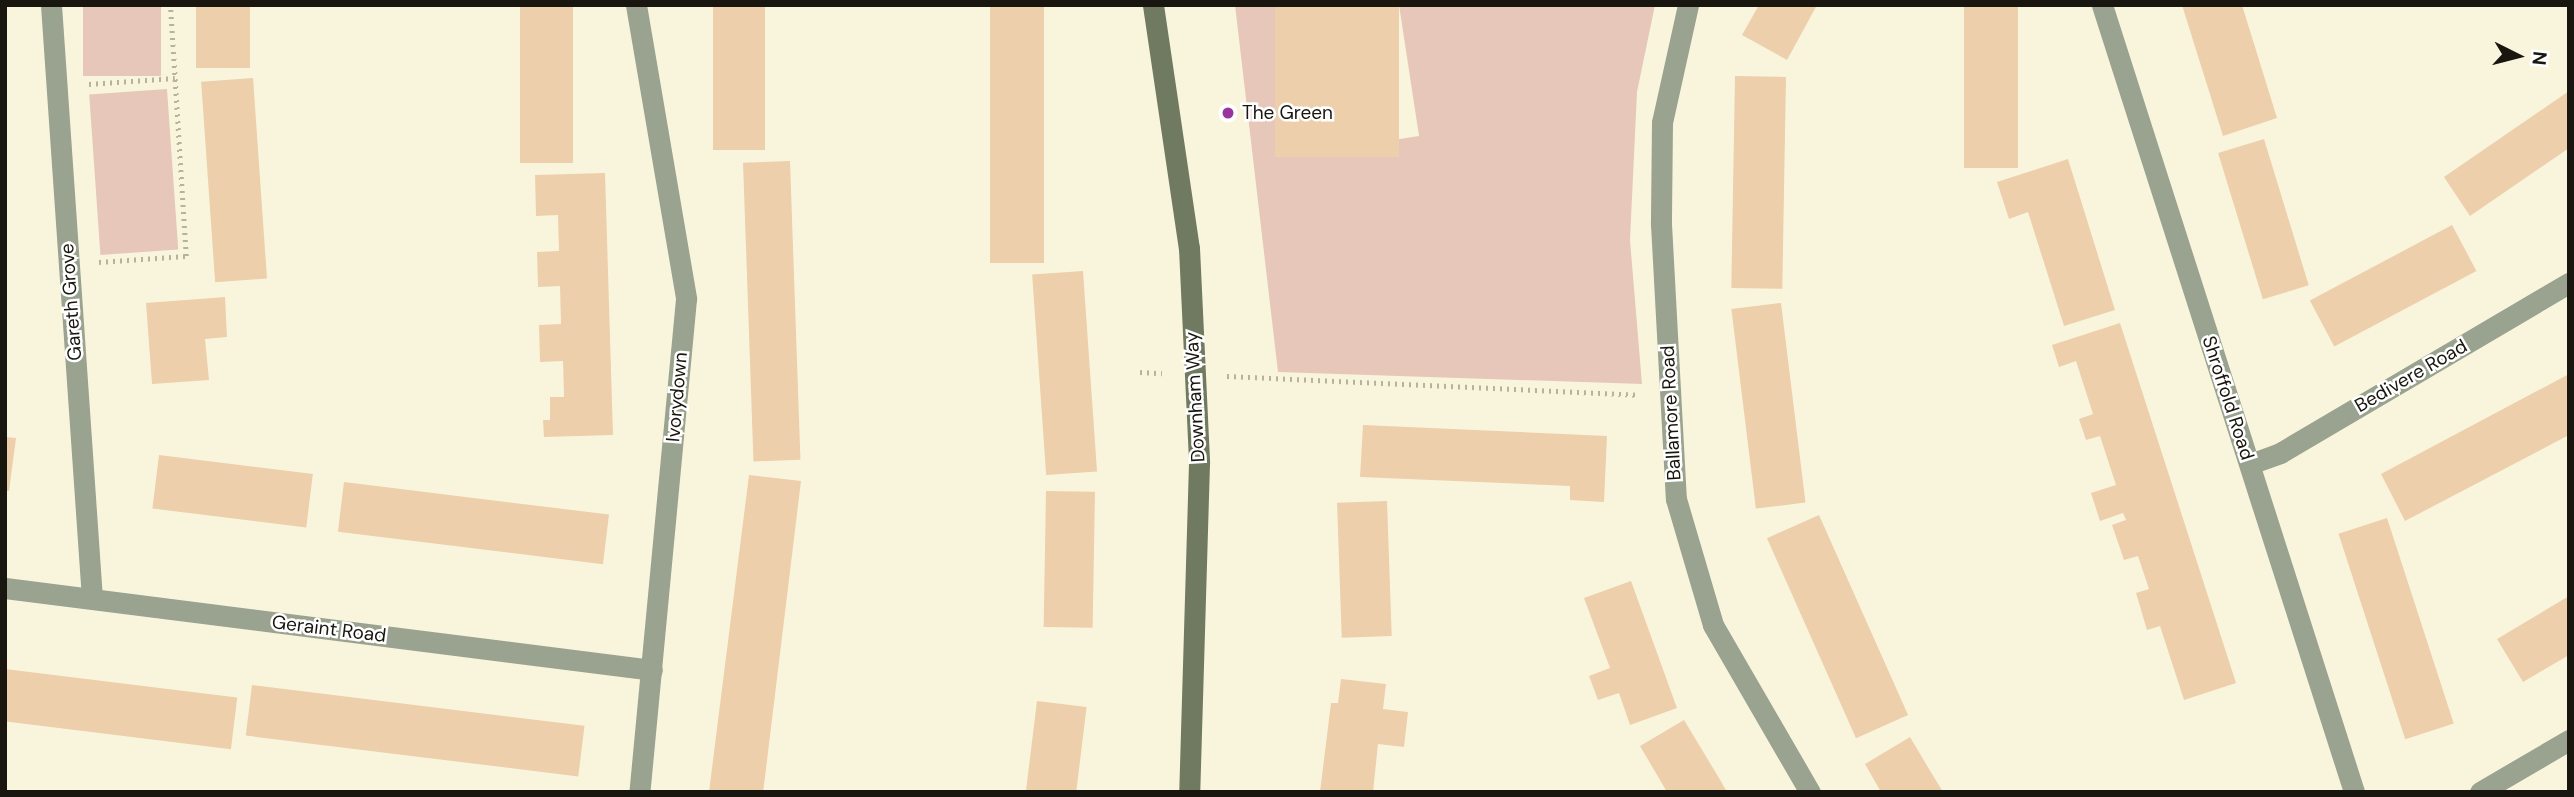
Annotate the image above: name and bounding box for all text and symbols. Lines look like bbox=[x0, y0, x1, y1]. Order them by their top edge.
north arrow bbox=[2483, 21, 2553, 91]
text: N bbox=[2526, 50, 2553, 66]
place label: The Green bbox=[1242, 102, 1333, 124]
marker: The Green bbox=[1220, 105, 1236, 121]
street label: Gareth Grove bbox=[56, 243, 86, 361]
street label: Downham Way bbox=[1180, 331, 1210, 463]
street label: Shroffold Road bbox=[2197, 333, 2259, 463]
street label: Bedivere Road bbox=[2351, 335, 2471, 417]
street label: Ballamore Road bbox=[1656, 345, 1686, 481]
street label: Ivorydown bbox=[662, 351, 692, 443]
street label: Geraint Road bbox=[271, 611, 387, 647]

